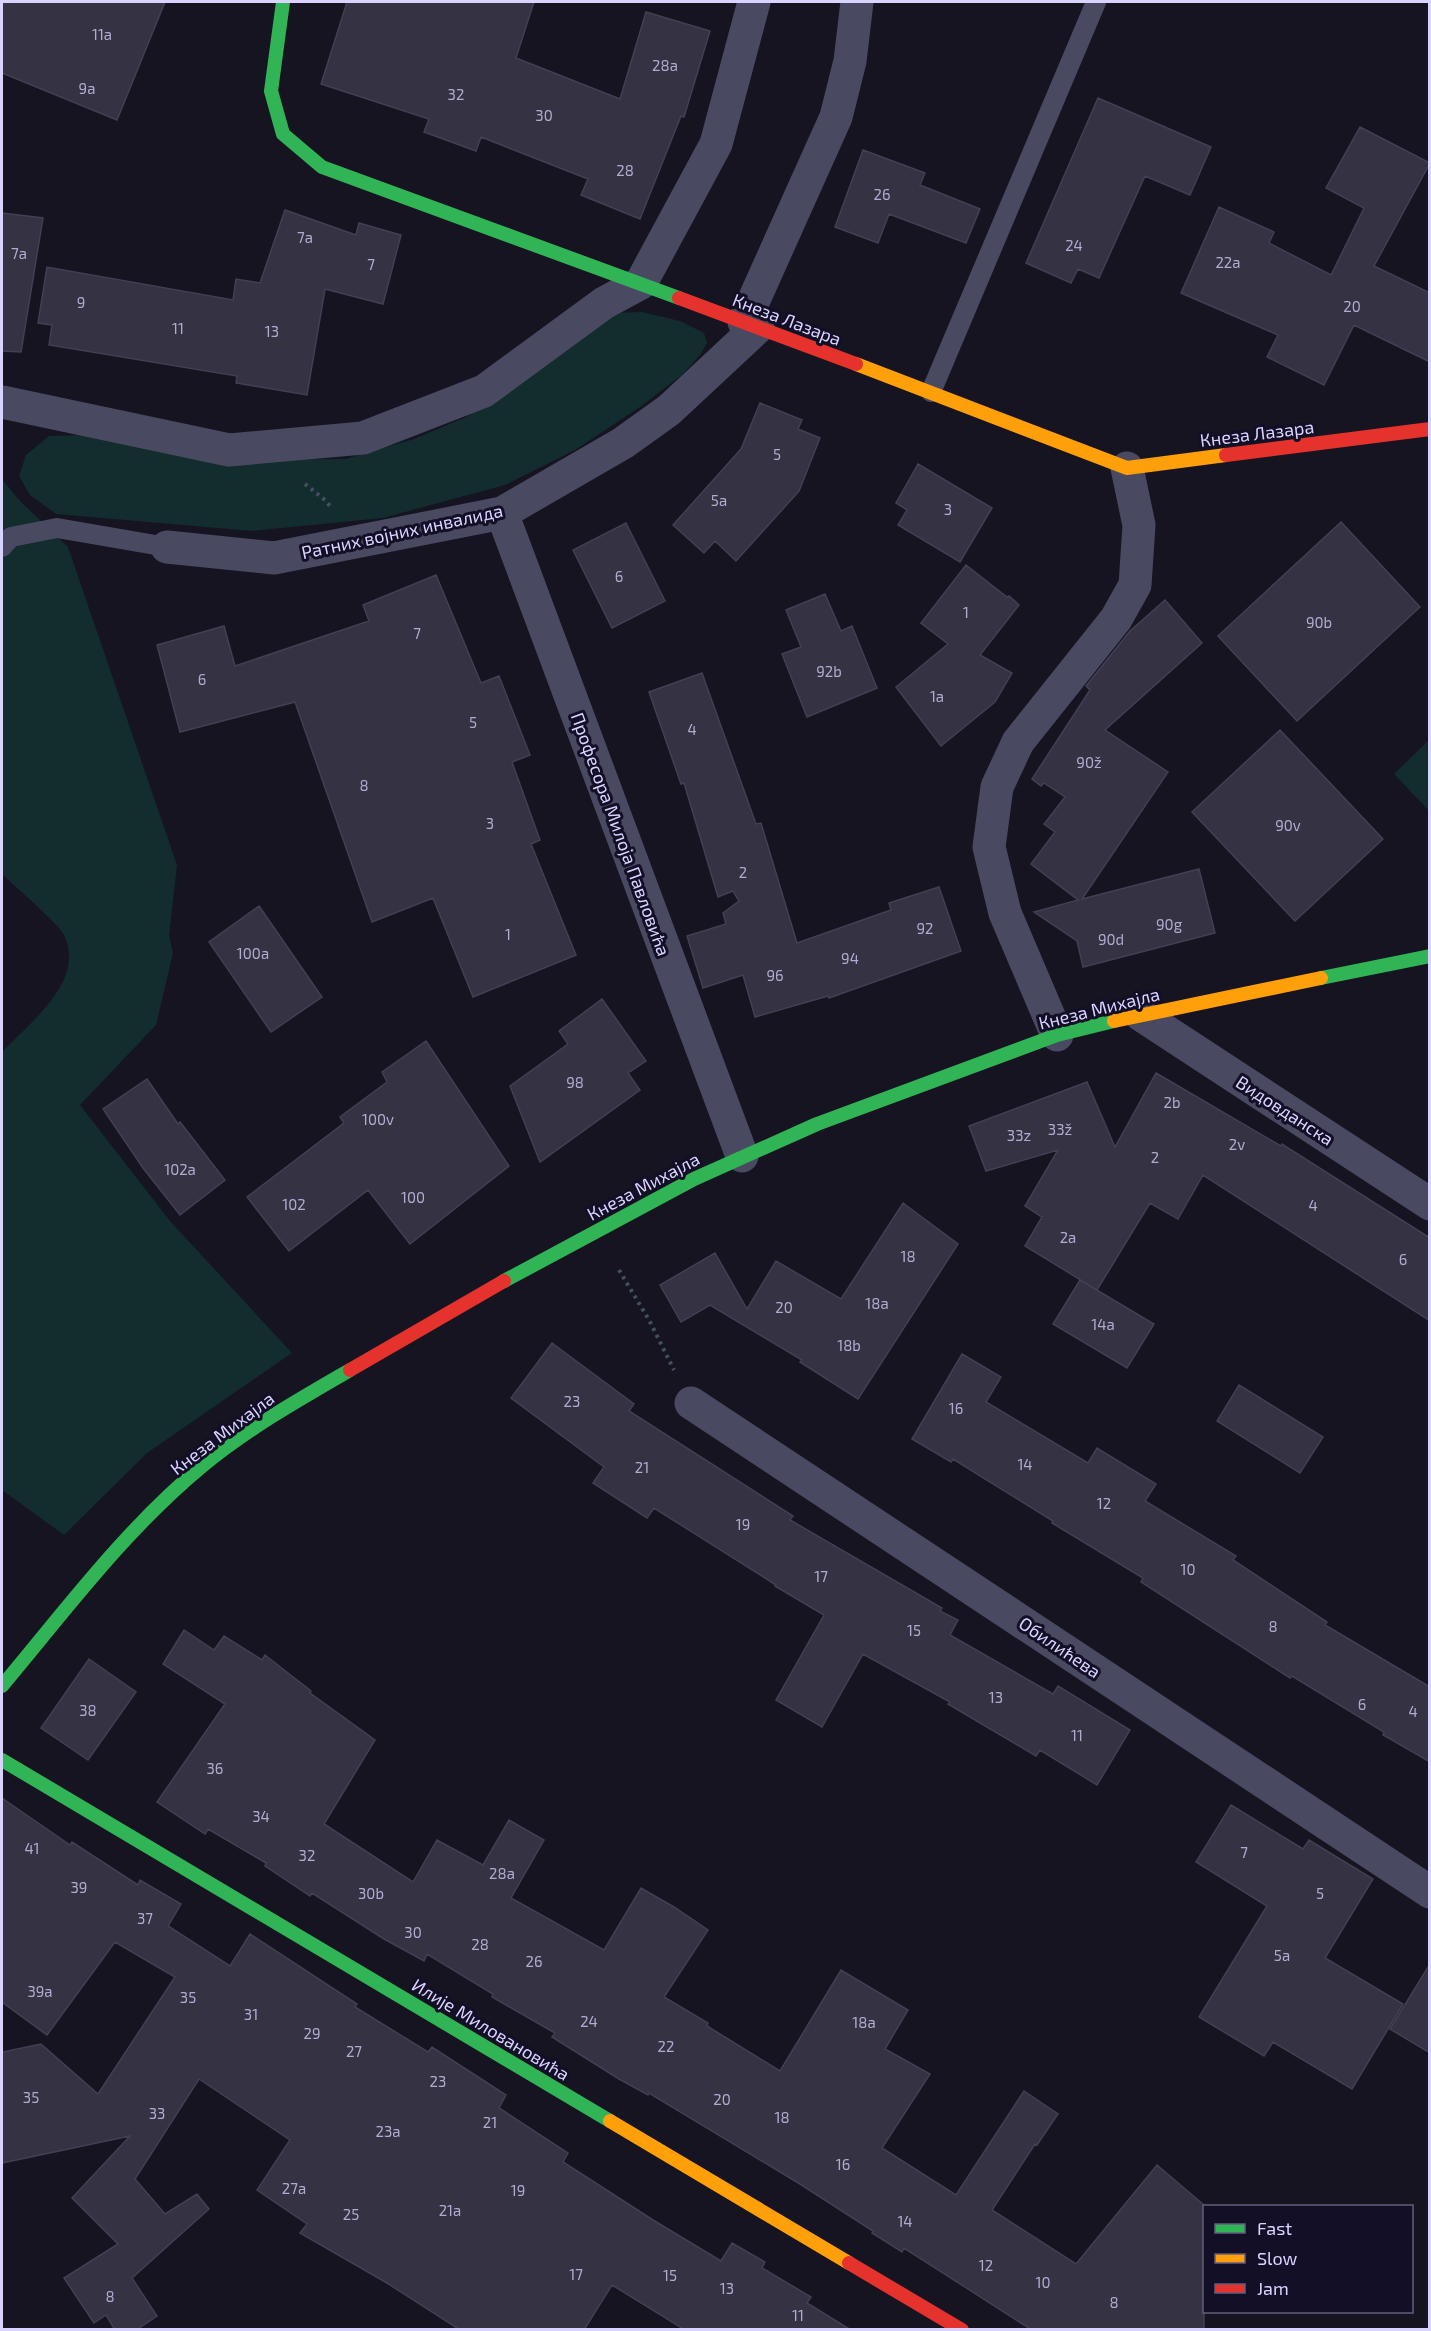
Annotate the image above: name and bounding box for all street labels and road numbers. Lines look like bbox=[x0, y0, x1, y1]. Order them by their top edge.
street label: Кнеза Лазара bbox=[729, 288, 845, 350]
street label: Кнеза Лазара bbox=[1199, 415, 1315, 451]
street label: Ратних војних инвалида bbox=[299, 499, 505, 563]
street label: Професора Милоја Павловића bbox=[567, 709, 675, 959]
street label: Кнеза Михајла bbox=[1036, 982, 1162, 1034]
street label: Видовданска bbox=[1232, 1070, 1338, 1150]
street label: Кнеза Михајла bbox=[583, 1147, 703, 1225]
street label: Кнеза Михајла bbox=[166, 1387, 278, 1479]
street label: Обилићева bbox=[1015, 1612, 1105, 1682]
street label: Илије Миловановића bbox=[408, 1973, 574, 2085]

